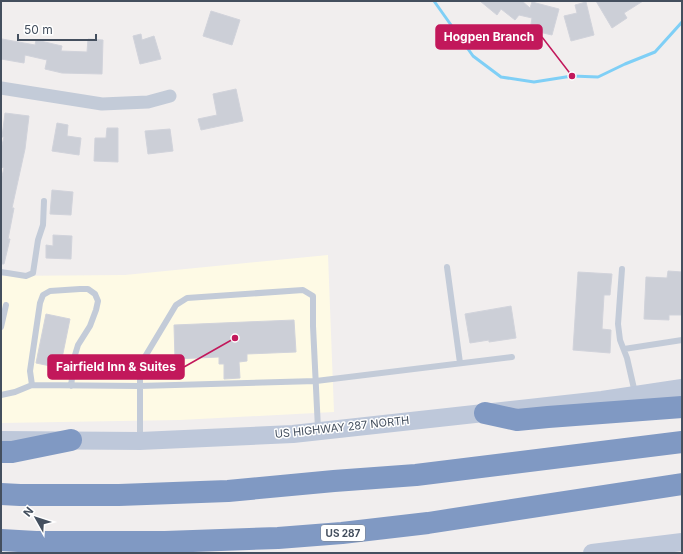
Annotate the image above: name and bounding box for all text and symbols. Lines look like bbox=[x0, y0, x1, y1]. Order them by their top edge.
scale bar bbox=[18, 16, 96, 42]
text: 50 m bbox=[24, 22, 53, 37]
callout: Hogpen Branch bbox=[436, 25, 542, 49]
text: Hogpen Branch bbox=[444, 29, 534, 44]
callout: Fairfield Inn & Suites bbox=[48, 355, 184, 379]
text: Fairfield Inn & Suites bbox=[56, 359, 176, 374]
street label: US HIGHWAY 287 NORTH bbox=[274, 413, 410, 441]
north arrow bbox=[16, 498, 56, 538]
text: N bbox=[20, 504, 36, 519]
road number: US 287 bbox=[321, 525, 365, 541]

